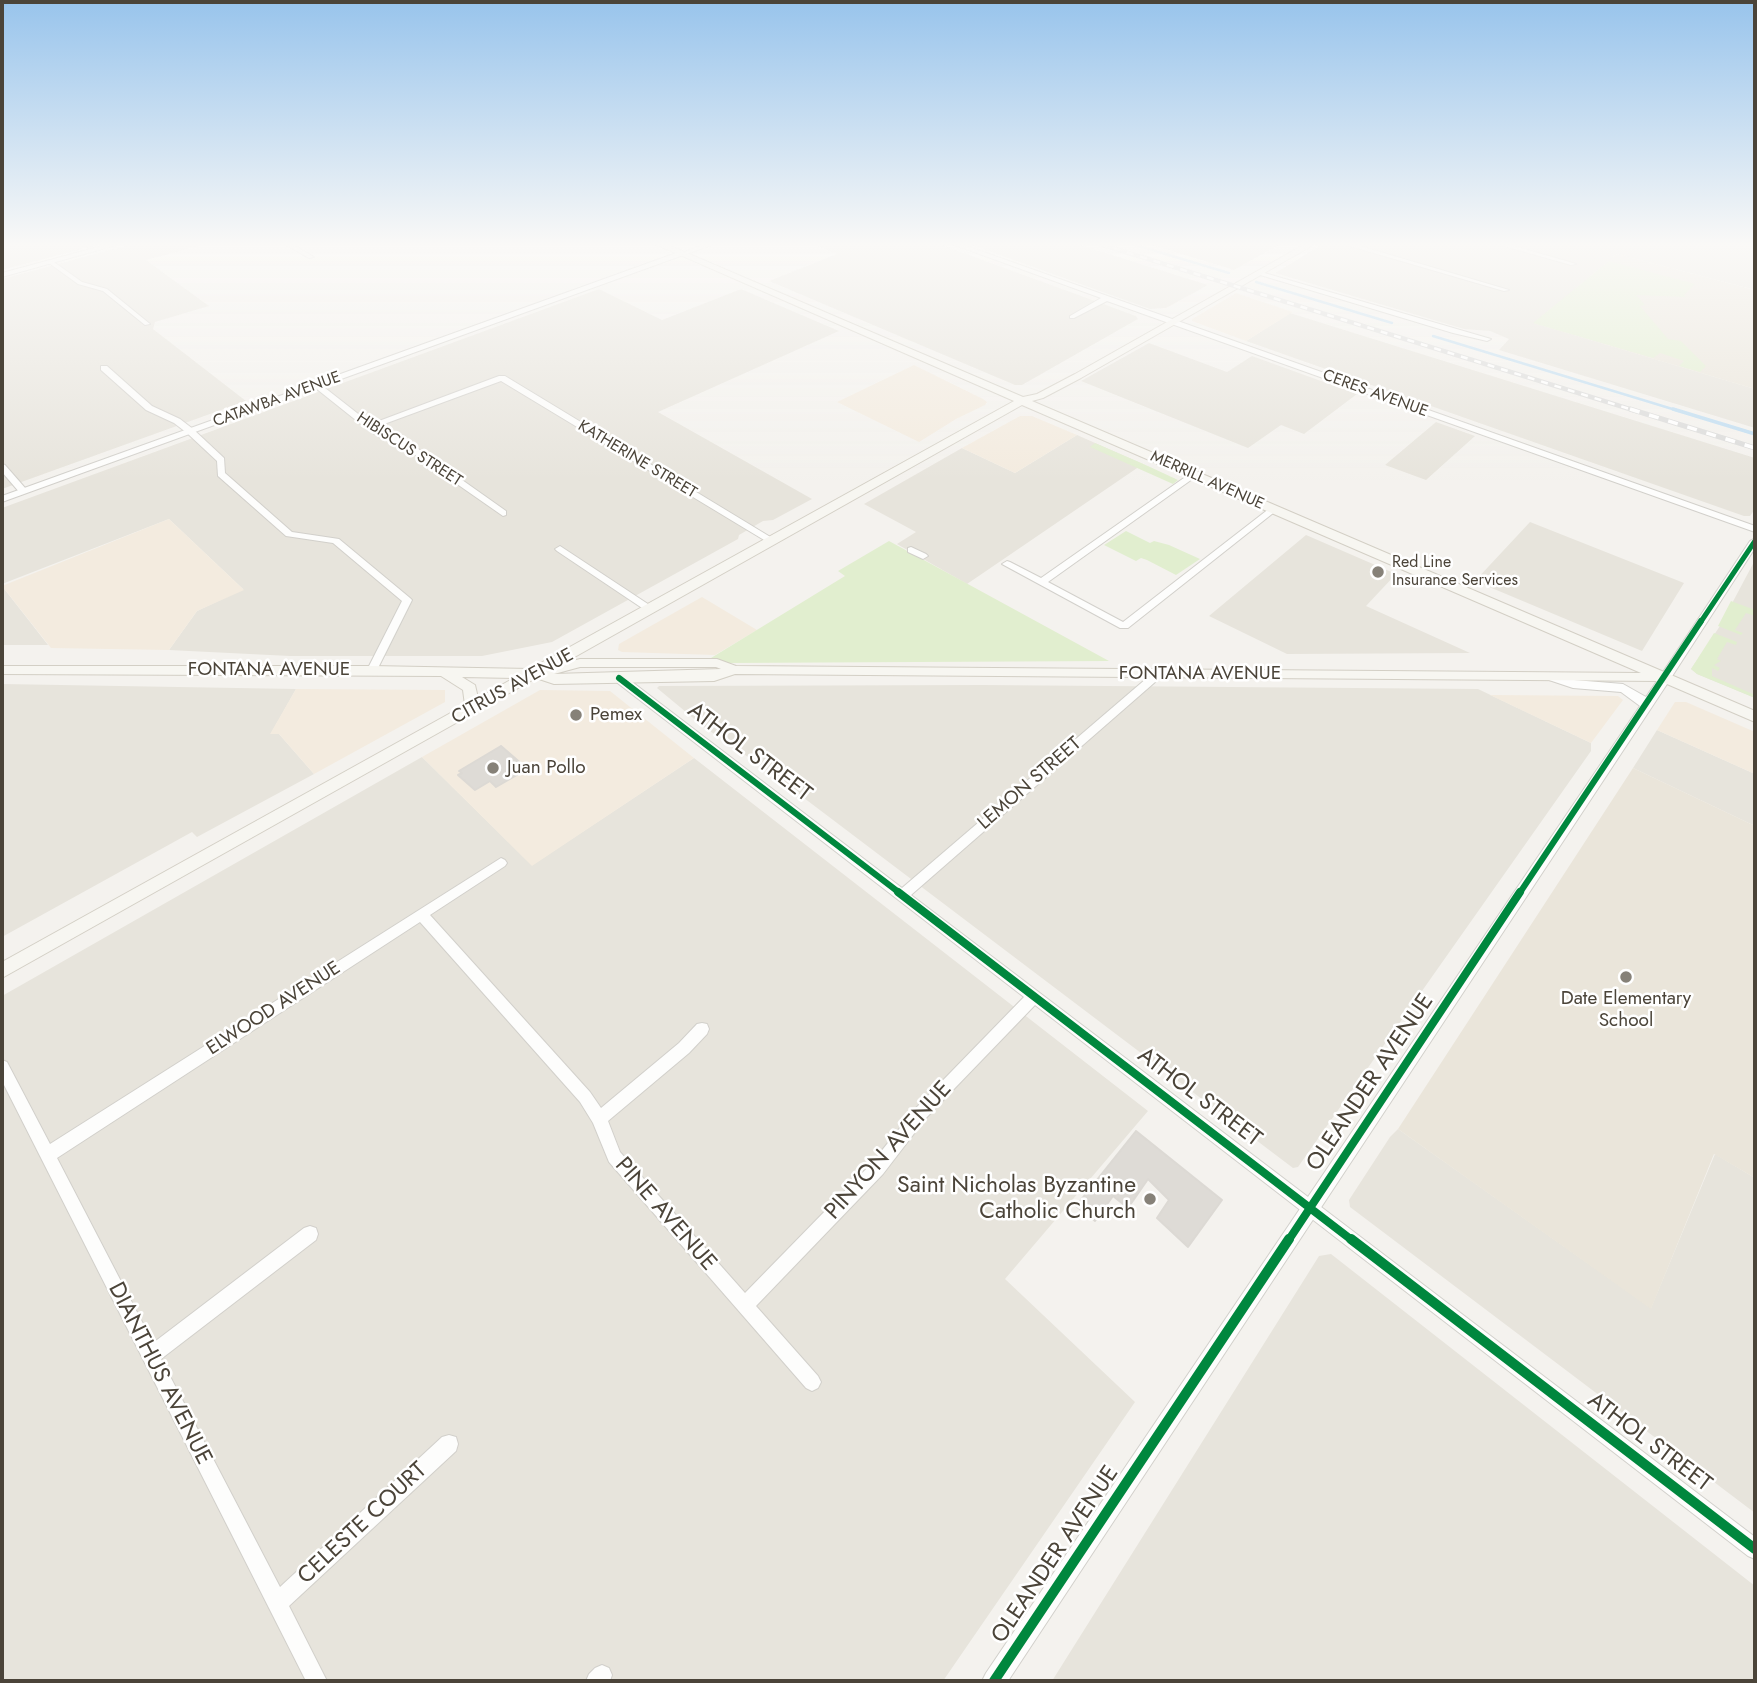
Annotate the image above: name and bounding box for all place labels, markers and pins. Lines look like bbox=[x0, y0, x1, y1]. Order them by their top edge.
place label: Red Line Insurance Services bbox=[1392, 553, 1518, 591]
marker: Red Line Insurance Services bbox=[1370, 564, 1386, 580]
place label: Pemex bbox=[590, 704, 642, 726]
marker: Pemex bbox=[568, 707, 584, 723]
place label: Juan Pollo bbox=[507, 757, 586, 779]
marker: Juan Pollo bbox=[485, 760, 501, 776]
marker: Date Elementary School bbox=[1618, 969, 1634, 985]
place label: Date Elementary School bbox=[1561, 988, 1691, 1032]
place label: Saint Nicholas Byzantine Catholic Church bbox=[897, 1172, 1136, 1226]
marker: Saint Nicholas Byzantine Catholic Church bbox=[1142, 1191, 1158, 1207]

